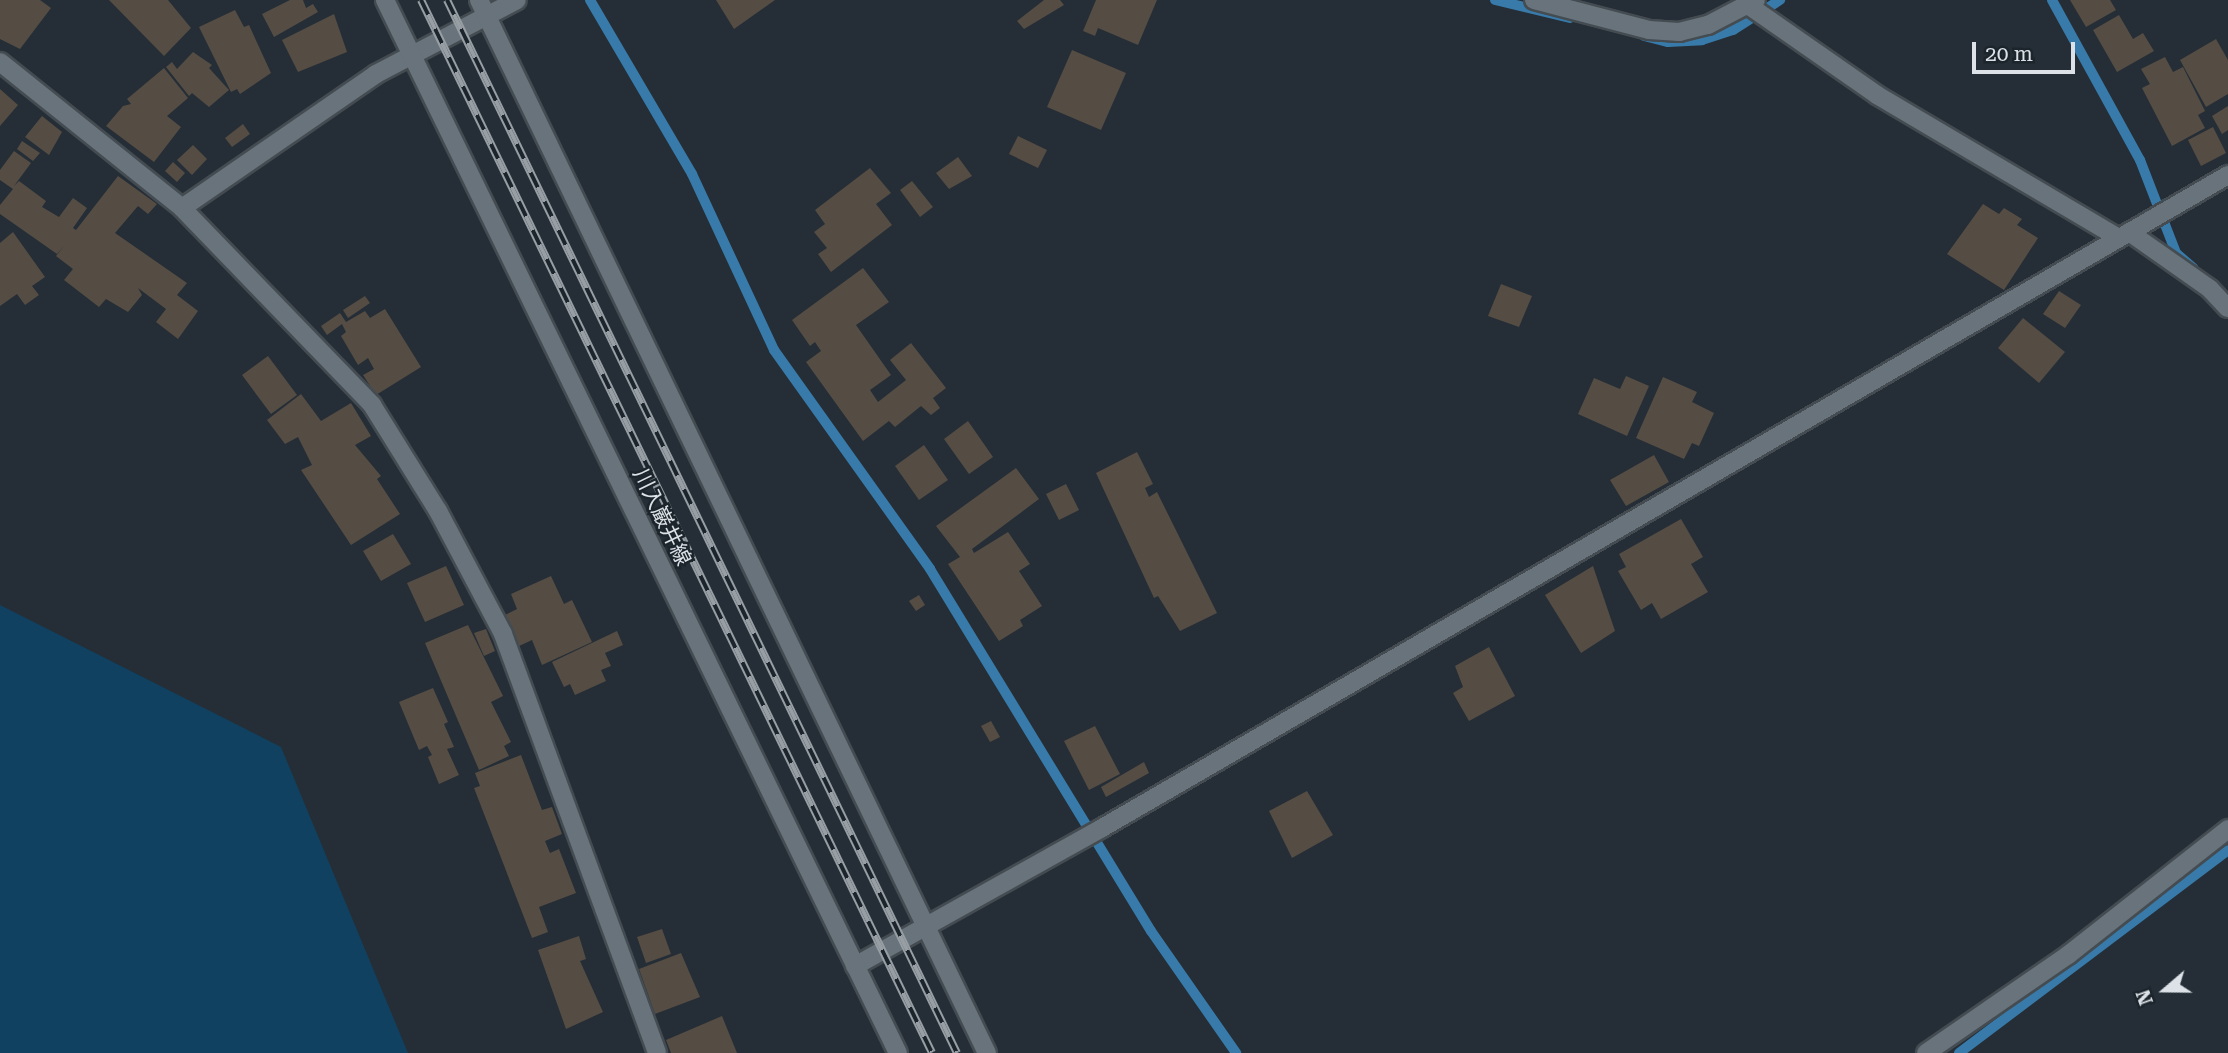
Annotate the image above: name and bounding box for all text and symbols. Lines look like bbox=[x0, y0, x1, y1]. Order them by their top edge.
scale bar bbox=[1976, 28, 2079, 72]
text: 20 m bbox=[1985, 42, 2033, 66]
street label: 川入巌井線 bbox=[628, 464, 696, 570]
north arrow bbox=[2130, 955, 2200, 1025]
text: N bbox=[2131, 987, 2158, 1008]

